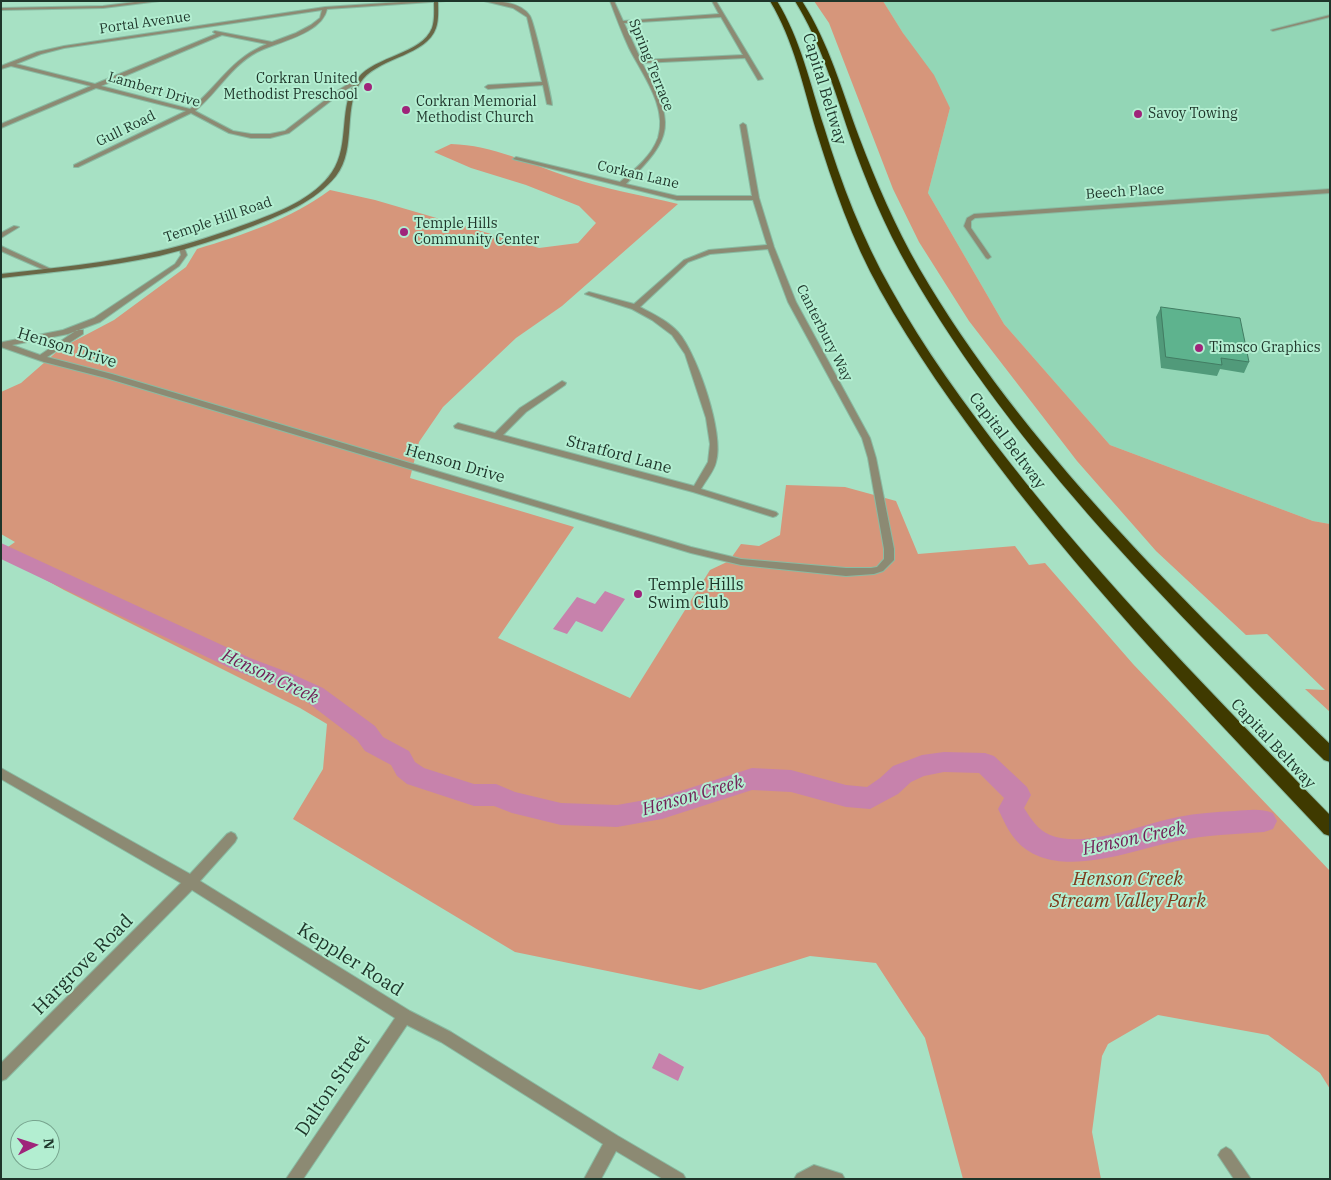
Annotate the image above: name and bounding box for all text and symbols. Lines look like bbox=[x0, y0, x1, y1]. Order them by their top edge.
street label: Portal Avenue bbox=[98, 8, 192, 38]
street label: Spring Terrace bbox=[625, 17, 677, 113]
street label: Capital Beltway bbox=[798, 31, 850, 147]
street label: Lambert Drive bbox=[106, 69, 202, 111]
place label: Corkran United Methodist Preschool bbox=[223, 71, 358, 104]
marker: Corkran United Methodist Preschool bbox=[362, 81, 374, 93]
place label: Corkran Memorial Methodist Church bbox=[416, 94, 537, 126]
marker: Corkran Memorial Methodist Church bbox=[400, 104, 412, 116]
place label: Savoy Towing bbox=[1148, 106, 1238, 122]
street label: Gull Road bbox=[94, 107, 158, 151]
marker: Savoy Towing bbox=[1132, 108, 1144, 120]
street label: Corkan Lane bbox=[595, 157, 681, 193]
street label: Beech Place bbox=[1085, 181, 1165, 203]
street label: Temple Hill Road bbox=[162, 194, 274, 246]
place label: Temple Hills Community Center bbox=[414, 216, 539, 248]
marker: Temple Hills Community Center bbox=[398, 226, 410, 238]
street label: Canterbury Way bbox=[792, 282, 856, 384]
street label: Henson Drive bbox=[15, 324, 119, 372]
place label: Timsco Graphics bbox=[1209, 340, 1321, 356]
marker: Timsco Graphics bbox=[1193, 342, 1205, 354]
street label: Capital Beltway bbox=[964, 389, 1050, 493]
street label: Stratford Lane bbox=[564, 432, 674, 478]
street label: Henson Drive bbox=[403, 441, 507, 487]
place label: Temple Hills Swim Club bbox=[648, 575, 743, 613]
marker: Temple Hills Swim Club bbox=[632, 588, 644, 600]
water label: Henson Creek bbox=[218, 645, 322, 709]
street label: Capital Beltway bbox=[1226, 695, 1320, 793]
water label: Henson Creek bbox=[640, 771, 746, 821]
water label: Henson Creek bbox=[1081, 818, 1187, 860]
park label: Henson Creek Stream Valley Park bbox=[1050, 869, 1206, 913]
street label: Hargrove Road bbox=[28, 910, 138, 1020]
street label: Keppler Road bbox=[293, 918, 407, 1002]
street label: Dalton Street bbox=[291, 1031, 375, 1141]
north arrow bbox=[10, 1120, 60, 1170]
text: N bbox=[39, 1137, 58, 1150]

